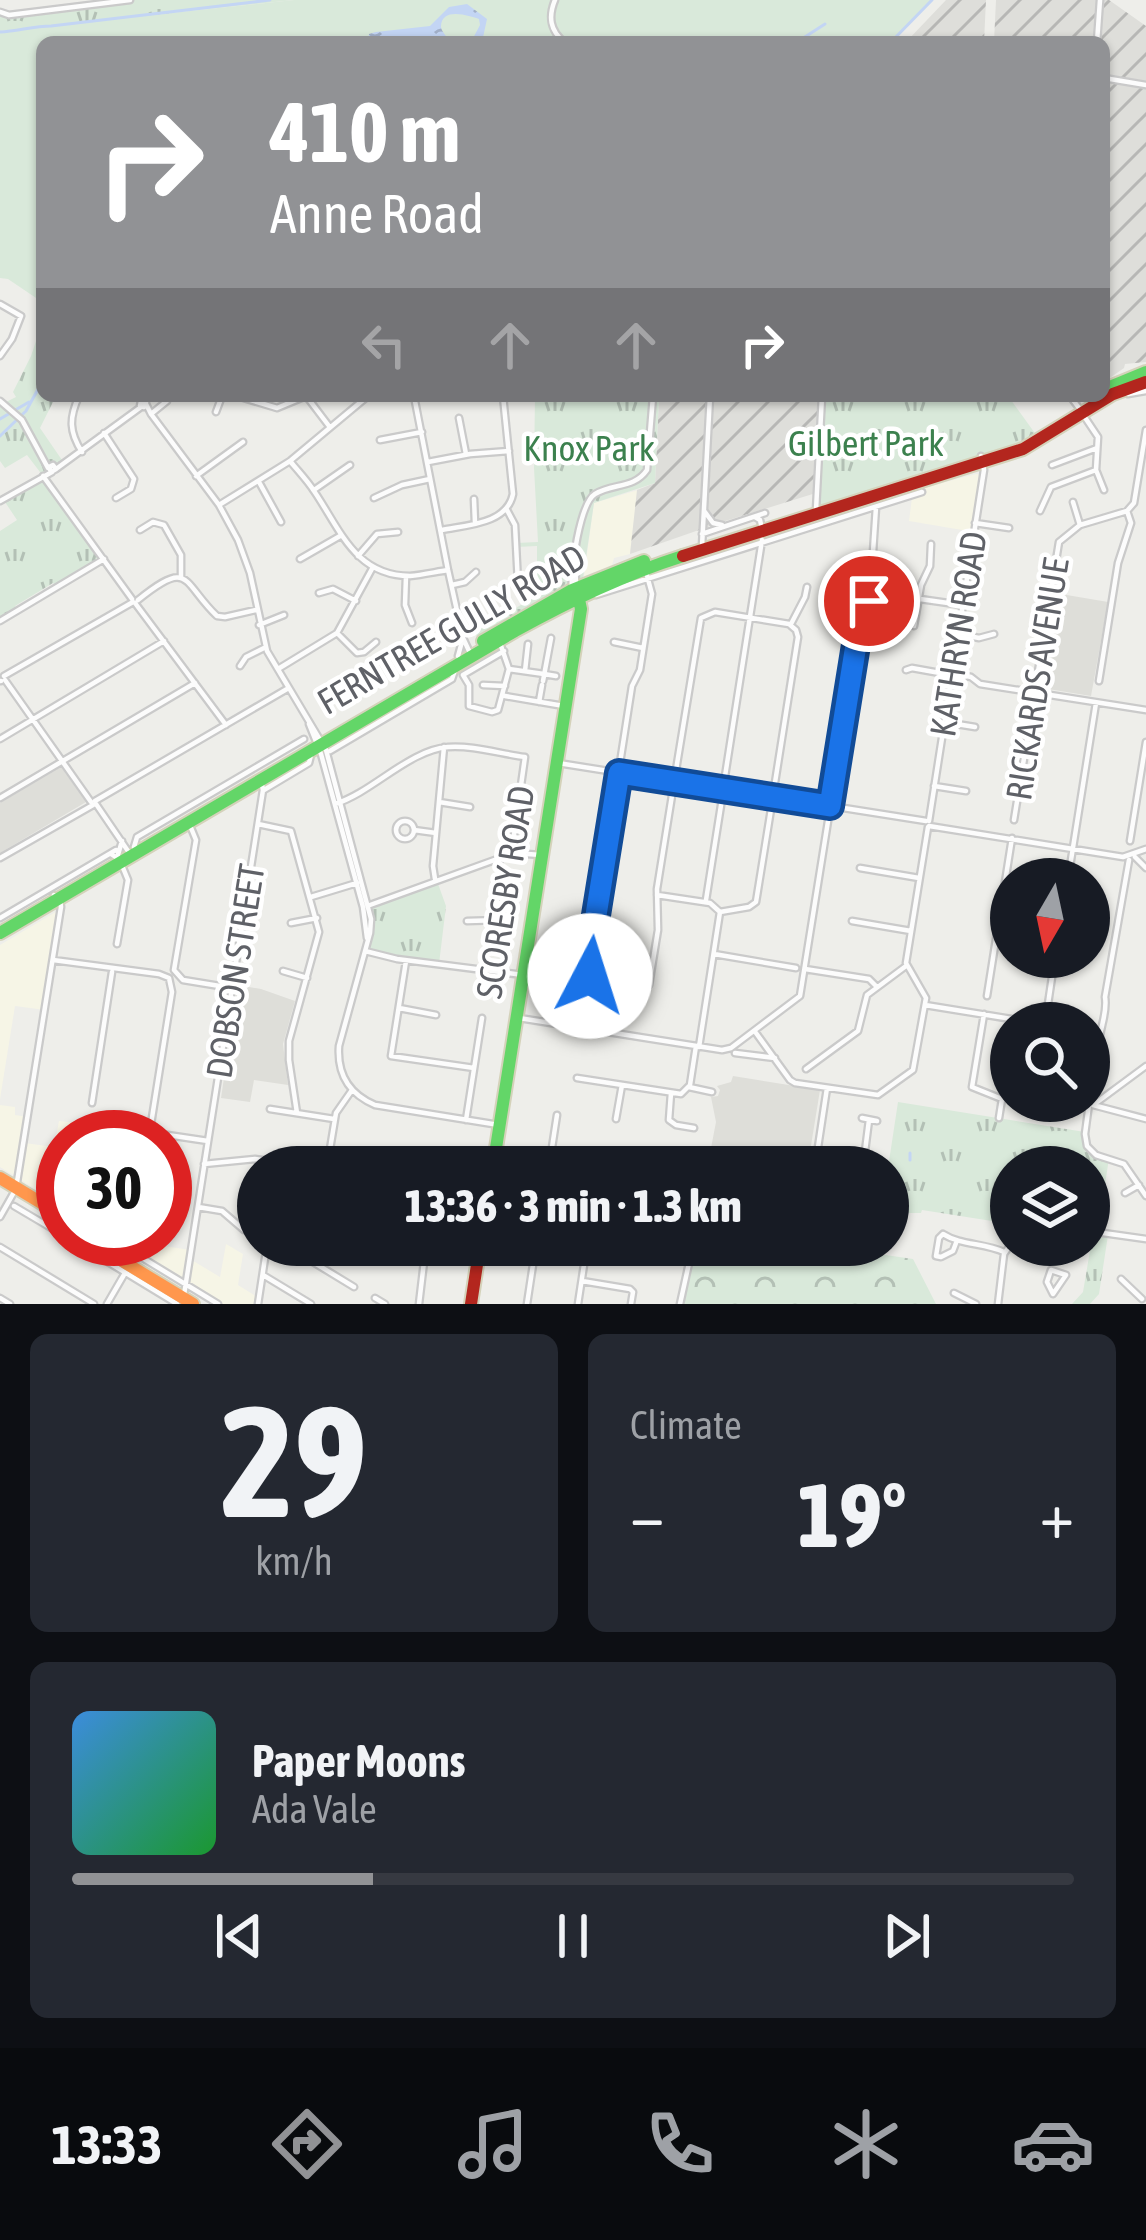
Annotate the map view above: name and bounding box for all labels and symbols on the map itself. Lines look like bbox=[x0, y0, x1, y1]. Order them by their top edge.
park label: Gilbert Park bbox=[788, 422, 944, 464]
park label: Knox Park bbox=[523, 427, 655, 469]
street label: KATHRYN ROAD bbox=[921, 529, 995, 739]
street label: FERNTREE GULLY ROAD bbox=[310, 535, 592, 723]
pin bbox=[818, 550, 920, 652]
street label: RICKARDS AVENUE bbox=[997, 555, 1077, 803]
street label: SCORESBY ROAD bbox=[467, 783, 543, 1001]
north arrow bbox=[990, 858, 1110, 978]
street label: DOBSON STREET bbox=[197, 861, 273, 1081]
position arrow bbox=[527, 913, 653, 1039]
speed limit sign: 30 bbox=[36, 1110, 192, 1266]

